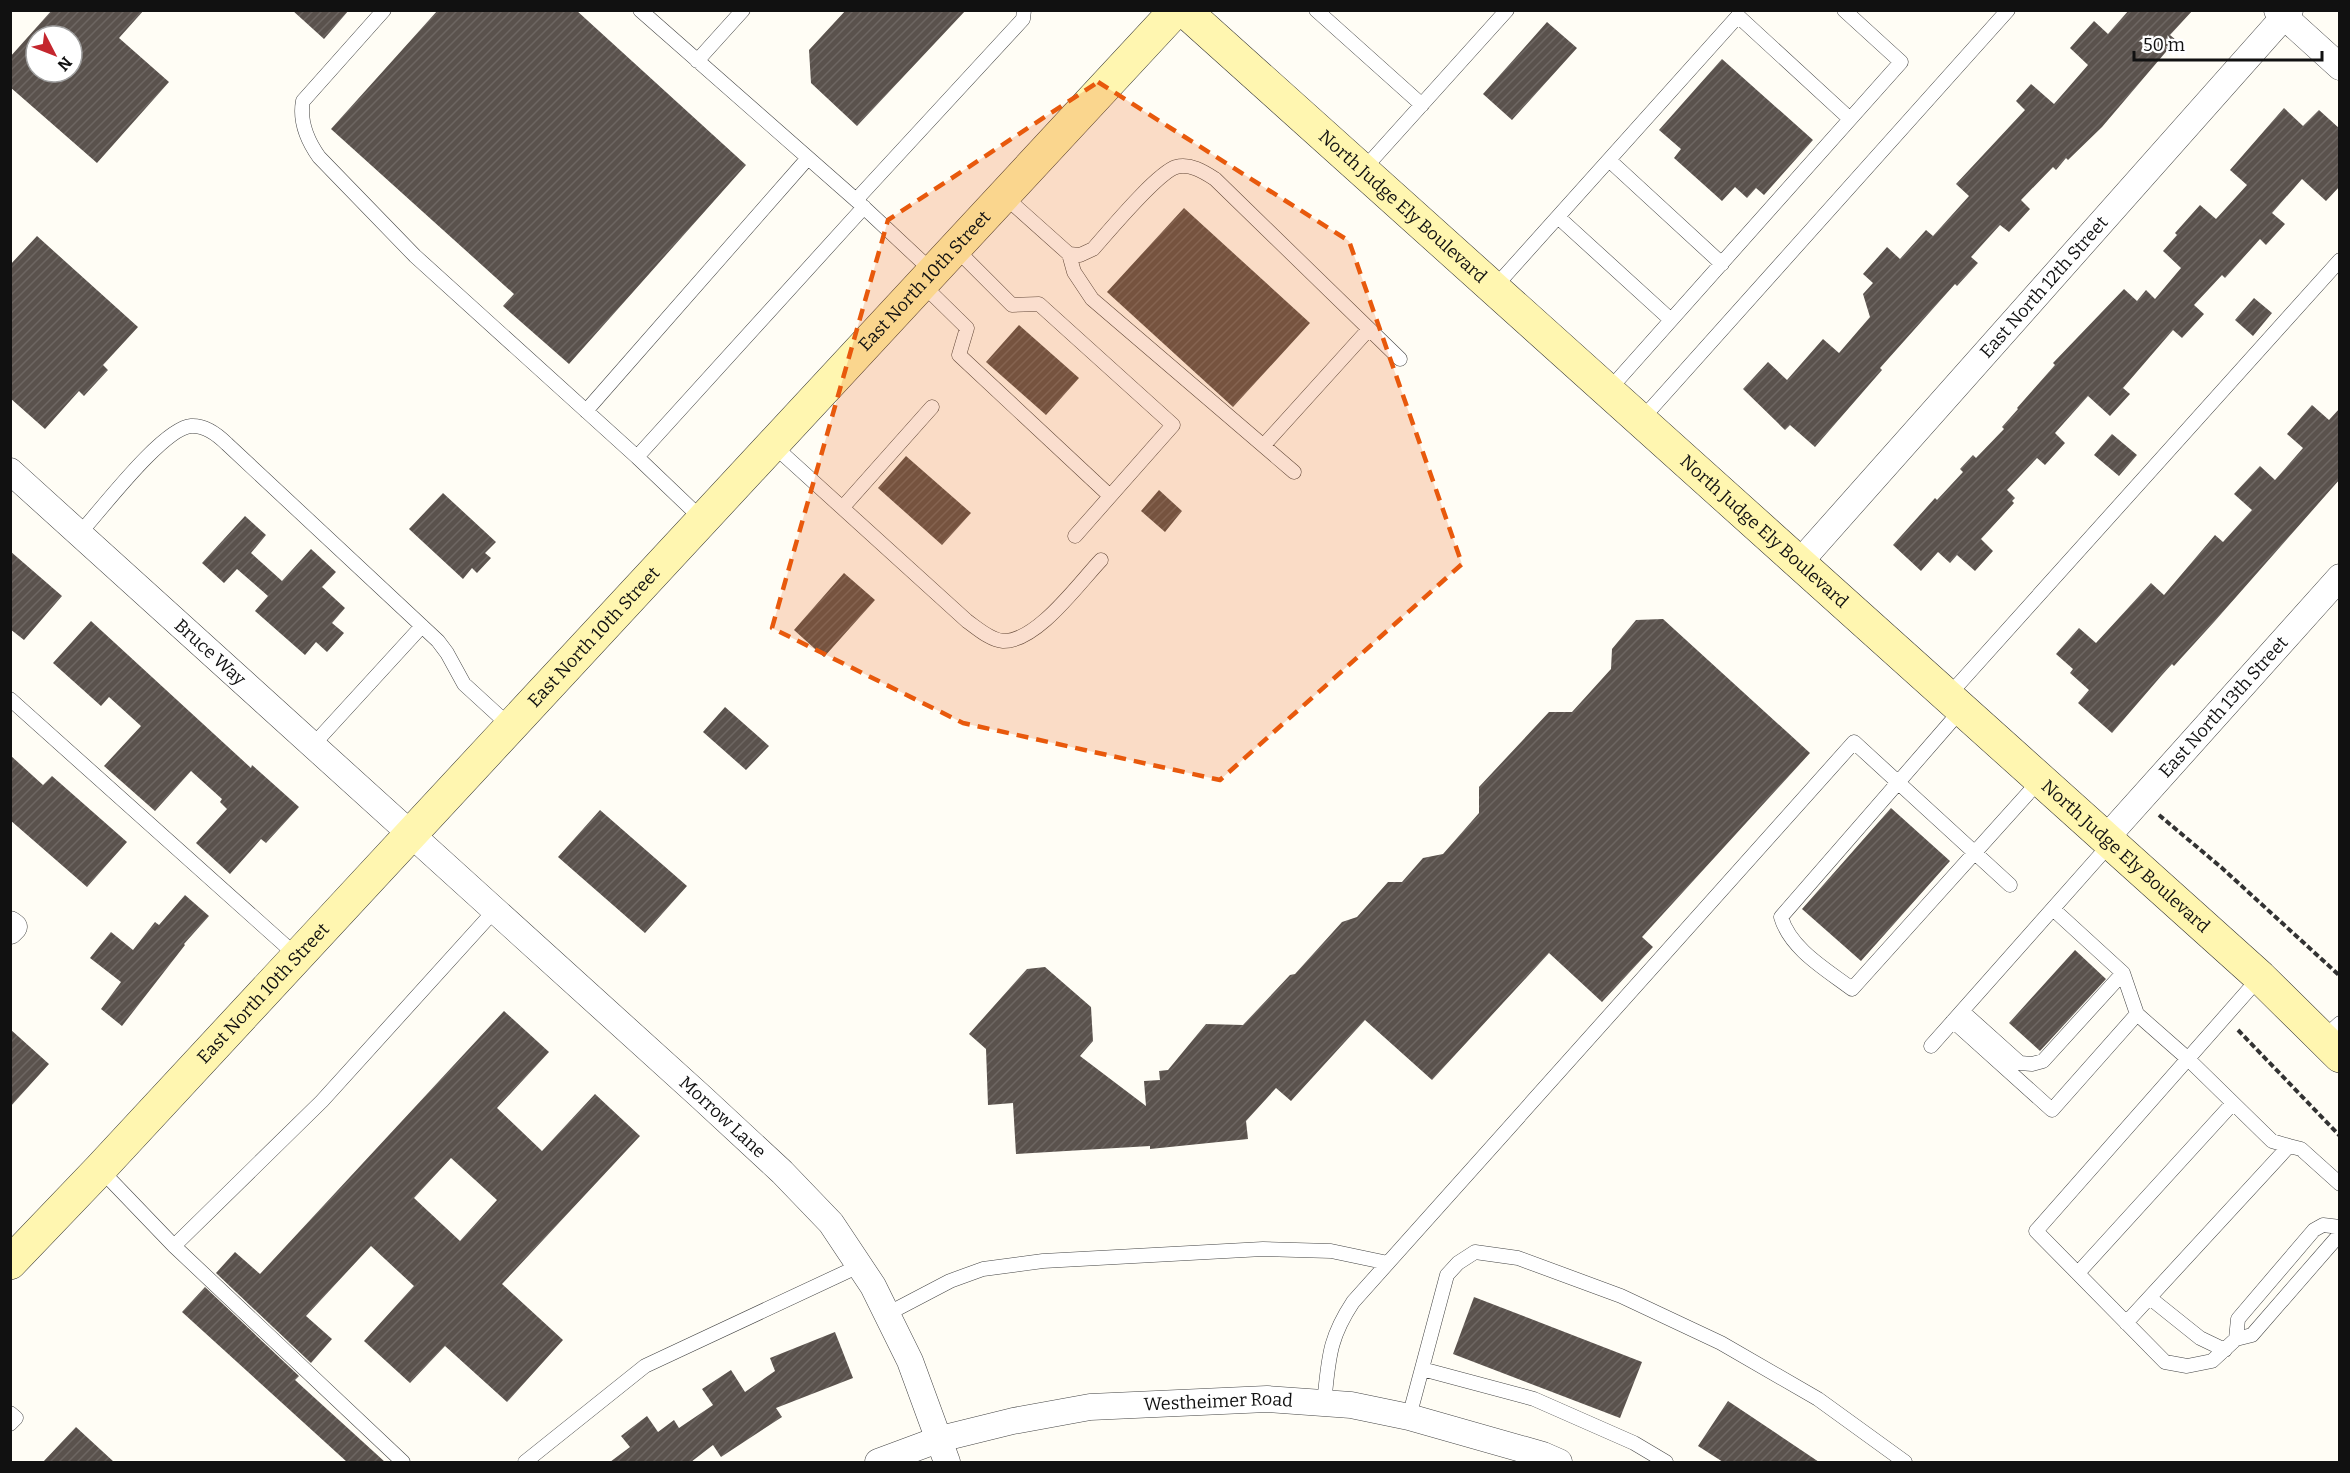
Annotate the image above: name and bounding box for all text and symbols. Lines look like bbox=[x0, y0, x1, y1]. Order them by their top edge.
north arrow bbox=[24, 24, 84, 84]
scale bar bbox=[2134, 24, 2322, 62]
text: 50 m bbox=[2143, 34, 2185, 56]
text: N bbox=[54, 53, 76, 75]
street label: North Judge Ely Boulevard bbox=[1314, 125, 1491, 288]
street label: East North 10th Street bbox=[854, 206, 995, 356]
street label: East North 12th Street bbox=[1975, 211, 2113, 362]
street label: North Judge Ely Boulevard bbox=[1676, 450, 1853, 613]
street label: East North 10th Street bbox=[523, 562, 665, 712]
street label: Bruce Way bbox=[170, 614, 251, 690]
street label: East North 13th Street bbox=[2154, 631, 2293, 782]
street label: North Judge Ely Boulevard bbox=[2037, 775, 2214, 938]
street label: East North 10th Street bbox=[193, 918, 334, 1068]
street label: Morrow Lane bbox=[675, 1072, 771, 1163]
street label: Westheimer Road bbox=[1143, 1388, 1294, 1416]

